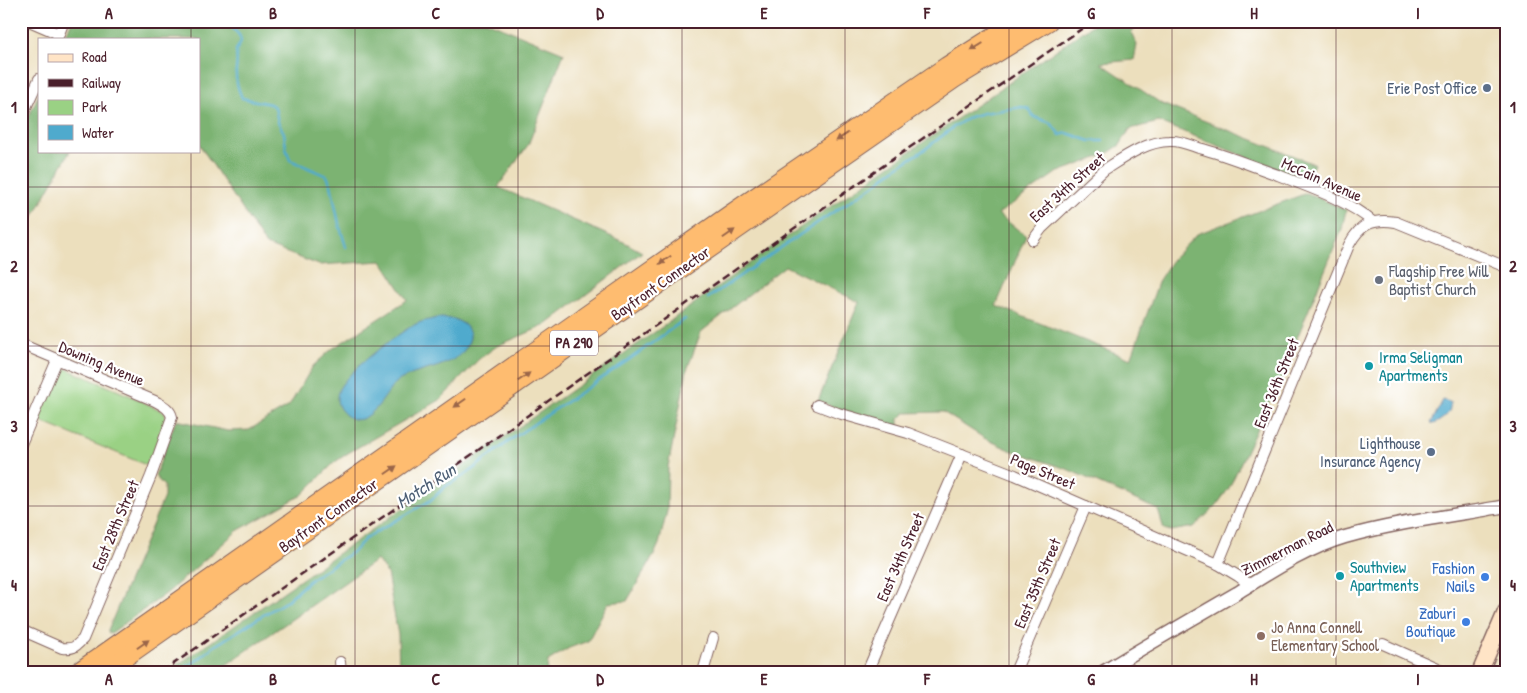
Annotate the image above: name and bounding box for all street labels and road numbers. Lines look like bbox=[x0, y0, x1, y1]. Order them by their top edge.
street label: East 34th Street bbox=[1024, 147, 1110, 227]
street label: McCain Avenue bbox=[1278, 151, 1366, 207]
street label: Bayfront Connector bbox=[606, 241, 714, 325]
road number: PA 290 bbox=[550, 330, 598, 356]
street label: East 36th Street bbox=[1248, 334, 1304, 431]
street label: Downing Avenue bbox=[56, 335, 149, 391]
street label: Page Street bbox=[1007, 448, 1079, 495]
street label: Bayfront Connector bbox=[274, 473, 382, 557]
street label: East 28th Street bbox=[86, 476, 144, 574]
street label: East 34th Street bbox=[871, 509, 930, 605]
street label: Zimmerman Road bbox=[1237, 515, 1337, 581]
street label: East 35th Street bbox=[1008, 534, 1066, 631]

